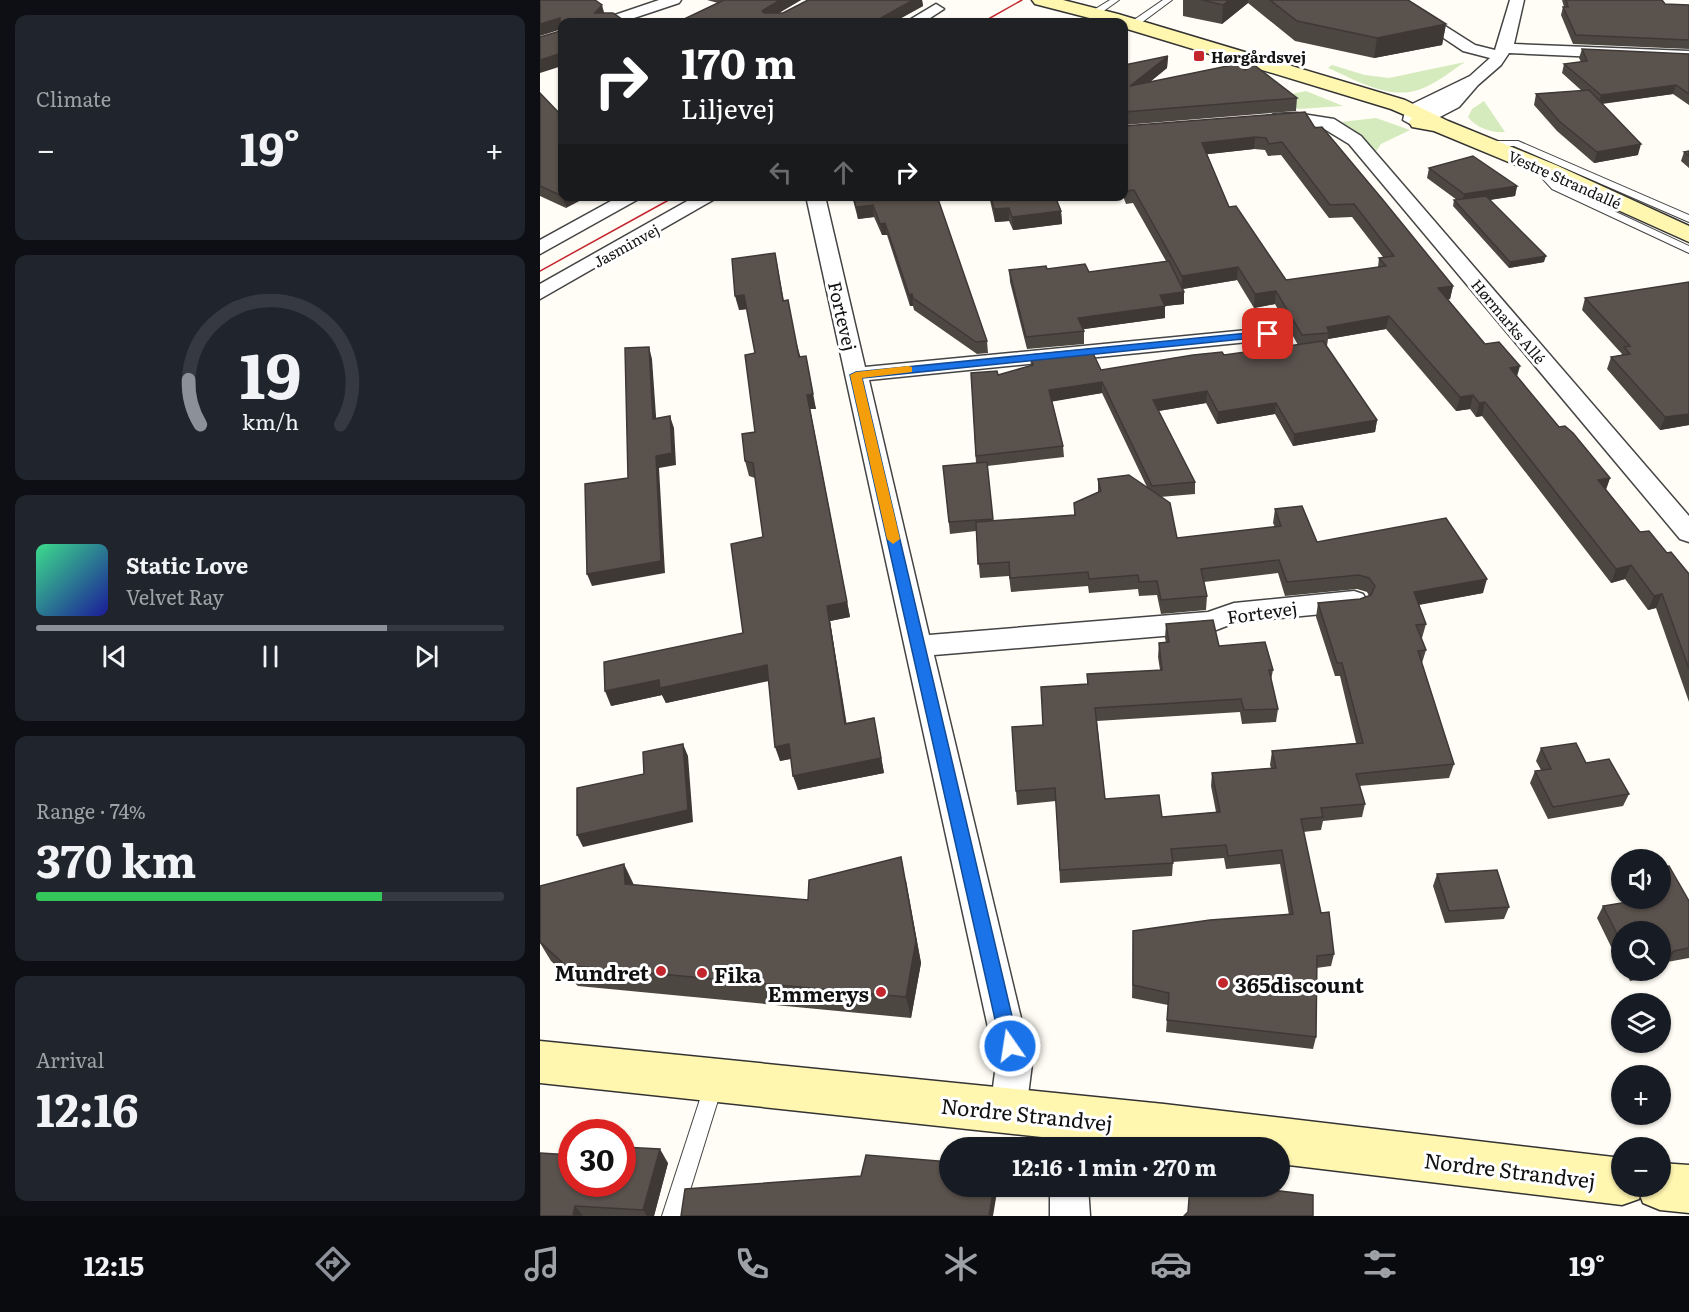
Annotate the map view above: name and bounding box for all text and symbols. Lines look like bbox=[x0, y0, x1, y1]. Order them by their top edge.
text: 170 m bbox=[681, 30, 796, 92]
icon: right bbox=[582, 42, 660, 120]
place label: Hørgårdsvej bbox=[1211, 45, 1306, 68]
marker: Hørgårdsvej bbox=[1192, 49, 1206, 63]
text: Climate bbox=[36, 83, 111, 113]
text: Liljevej bbox=[681, 87, 775, 127]
text: 19° bbox=[240, 113, 300, 180]
text: − bbox=[36, 123, 55, 172]
text: + bbox=[485, 123, 504, 172]
street label: Vestre Strandallé bbox=[1505, 144, 1625, 214]
icon: left bbox=[764, 156, 797, 189]
icon: ahead bbox=[827, 156, 860, 189]
icon: right bbox=[890, 156, 923, 189]
street label: Jasminvej bbox=[589, 217, 663, 273]
street label: Hørmarks Allé bbox=[1466, 273, 1552, 369]
street label: Fortevej bbox=[822, 279, 864, 353]
pin bbox=[1242, 308, 1293, 359]
icon: arrive bbox=[1251, 317, 1284, 350]
text: 19 bbox=[239, 326, 301, 418]
text: km/h bbox=[241, 405, 299, 437]
text: Static Love bbox=[126, 548, 248, 581]
text: Velvet Ray bbox=[126, 581, 224, 611]
street label: Fortevej bbox=[1225, 594, 1299, 630]
icon: previous bbox=[98, 640, 131, 673]
icon: pause bbox=[254, 640, 287, 673]
icon: next bbox=[410, 640, 443, 673]
text: Range · 74% bbox=[36, 795, 146, 825]
text: 370 km bbox=[36, 825, 196, 892]
map controls bbox=[1611, 849, 1671, 1197]
button: sound bbox=[1611, 849, 1671, 909]
button: search bbox=[1611, 921, 1671, 981]
place label: Mundret bbox=[555, 956, 650, 987]
place label: Fika bbox=[714, 958, 762, 989]
marker: Mundret bbox=[654, 964, 668, 978]
marker: Fika bbox=[695, 966, 709, 980]
place label: 365discount bbox=[1235, 968, 1365, 999]
marker: 365discount bbox=[1216, 976, 1230, 990]
place label: Emmerys bbox=[768, 977, 869, 1008]
marker: Emmerys bbox=[874, 985, 888, 999]
button: layers bbox=[1611, 993, 1671, 1053]
position arrow bbox=[978, 1014, 1042, 1078]
text: Arrival bbox=[36, 1044, 104, 1074]
button: + bbox=[1611, 1065, 1671, 1125]
text: 12:16 bbox=[36, 1074, 139, 1141]
street label: Nordre Strandvej bbox=[940, 1089, 1114, 1137]
speed limit sign: 30 bbox=[558, 1119, 636, 1197]
button: − bbox=[1611, 1137, 1671, 1197]
street label: Nordre Strandvej bbox=[1422, 1143, 1598, 1195]
text: 12:16 · 1 min · 270 m bbox=[1012, 1150, 1217, 1183]
icon: directions bbox=[312, 1243, 354, 1285]
icon: music bbox=[521, 1243, 563, 1285]
icon: phone bbox=[731, 1243, 773, 1285]
icon: climate bbox=[940, 1243, 982, 1285]
icon: car bbox=[1150, 1243, 1192, 1285]
icon: filters bbox=[1359, 1243, 1401, 1285]
text: 12:15 bbox=[84, 1244, 144, 1284]
text: 19° bbox=[1569, 1244, 1605, 1284]

